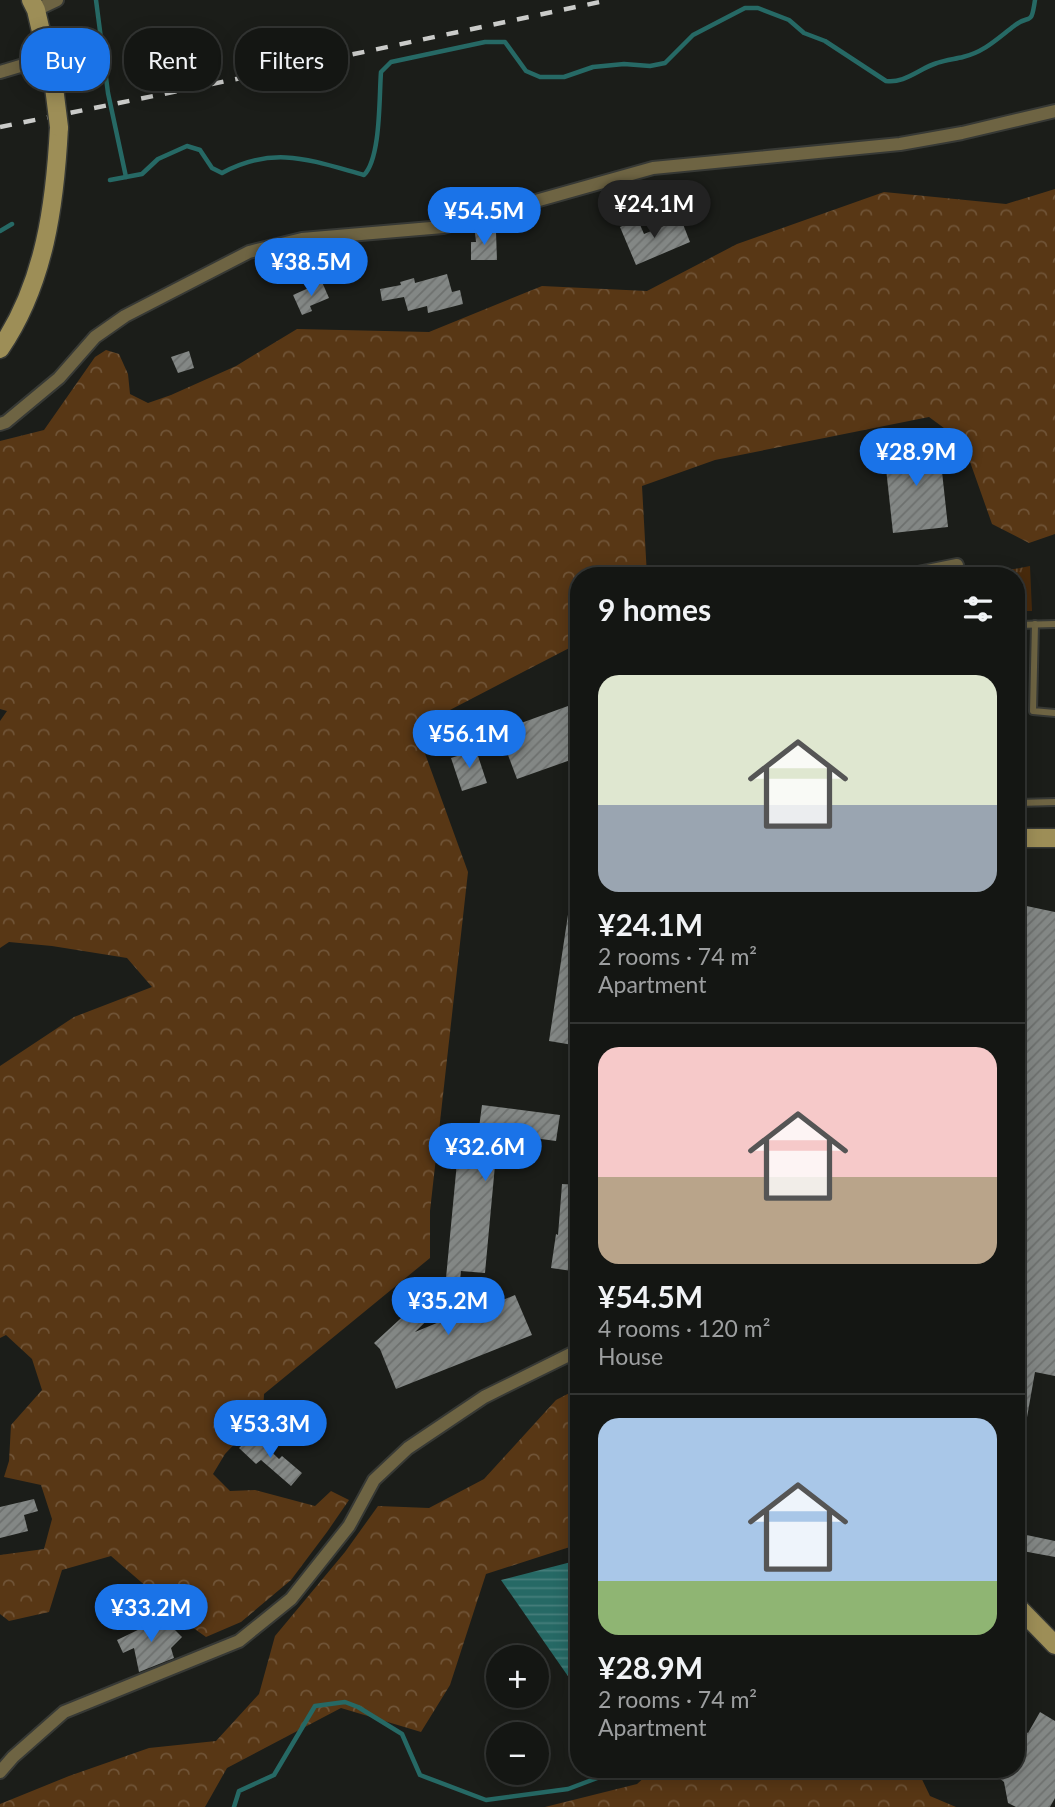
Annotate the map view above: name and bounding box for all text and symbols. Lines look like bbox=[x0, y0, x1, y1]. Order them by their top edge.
chip: Buy bbox=[21, 28, 110, 91]
chip: Rent bbox=[124, 28, 221, 91]
chip: Filters bbox=[235, 28, 348, 91]
pin: ¥24.1M bbox=[597, 180, 711, 240]
pin: ¥54.5M bbox=[427, 188, 541, 247]
text: ¥24.1M bbox=[614, 189, 694, 217]
text: ¥54.5M bbox=[444, 196, 524, 224]
pin: ¥38.5M bbox=[254, 238, 368, 298]
text: ¥38.5M bbox=[271, 247, 351, 275]
pin: ¥28.9M bbox=[859, 428, 973, 488]
text: ¥28.9M bbox=[876, 437, 956, 465]
icon: filters bbox=[959, 590, 997, 628]
text: 9 homes bbox=[598, 591, 711, 627]
pin: ¥56.1M bbox=[412, 710, 526, 770]
text: ¥56.1M bbox=[429, 719, 509, 747]
icon: home bbox=[735, 721, 861, 847]
text: ¥24.1M bbox=[598, 906, 703, 942]
text: 2 rooms · 74 m² bbox=[598, 942, 757, 970]
text: Apartment bbox=[598, 970, 706, 998]
icon: home bbox=[735, 1093, 861, 1219]
pin: ¥32.6M bbox=[428, 1124, 542, 1183]
text: ¥32.6M bbox=[445, 1132, 525, 1160]
pin: ¥35.2M bbox=[391, 1278, 505, 1337]
text: ¥54.5M bbox=[598, 1278, 703, 1314]
text: ¥35.2M bbox=[408, 1286, 488, 1314]
text: 4 rooms · 120 m² bbox=[598, 1314, 770, 1342]
text: House bbox=[598, 1342, 663, 1370]
pin: ¥53.3M bbox=[213, 1400, 327, 1460]
text: ¥53.3M bbox=[230, 1409, 310, 1437]
icon: home bbox=[735, 1464, 861, 1590]
pin: ¥33.2M bbox=[94, 1584, 208, 1644]
text: ¥33.2M bbox=[111, 1593, 191, 1621]
map controls bbox=[486, 1645, 549, 1785]
button: + bbox=[486, 1645, 549, 1708]
text: ¥28.9M bbox=[598, 1649, 703, 1685]
text: 2 rooms · 74 m² bbox=[598, 1685, 757, 1713]
text: Apartment bbox=[598, 1713, 706, 1741]
button: − bbox=[486, 1722, 549, 1785]

